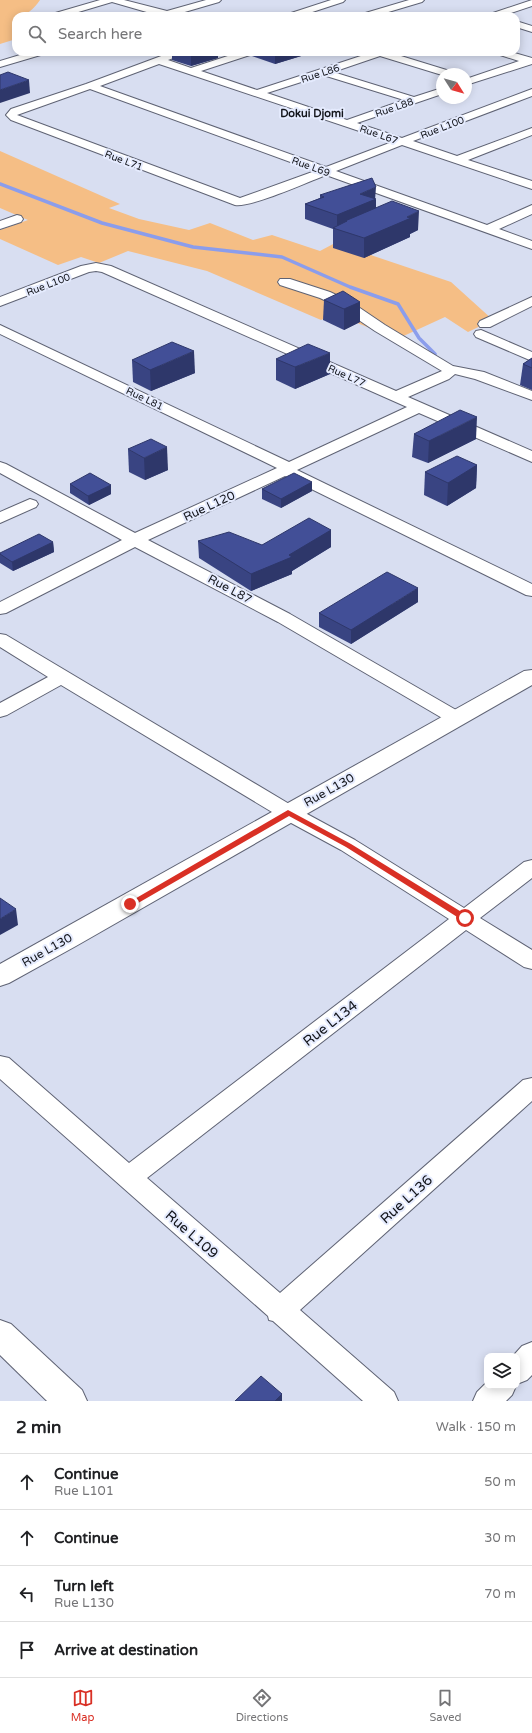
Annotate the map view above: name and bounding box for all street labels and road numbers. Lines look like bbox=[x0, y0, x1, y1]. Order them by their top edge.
street label: Rue L86 bbox=[300, 62, 341, 86]
street label: Rue L88 bbox=[374, 96, 415, 120]
street label: Rue L100 bbox=[419, 114, 466, 142]
street label: Rue L67 bbox=[358, 123, 399, 147]
street label: Rue L71 bbox=[103, 148, 144, 174]
street label: Rue L69 bbox=[290, 154, 331, 179]
street label: Rue L100 bbox=[25, 271, 72, 299]
street label: Rue L77 bbox=[326, 362, 367, 389]
street label: Rue L81 bbox=[124, 385, 165, 413]
street label: Rue L120 bbox=[181, 488, 237, 524]
street label: Rue L87 bbox=[206, 572, 254, 606]
street label: Rue L130 bbox=[301, 770, 357, 810]
street label: Rue L130 bbox=[19, 930, 75, 970]
street label: Rue L134 bbox=[300, 997, 361, 1050]
street label: Rue L136 bbox=[377, 1171, 436, 1227]
street label: Rue L109 bbox=[162, 1207, 222, 1262]

